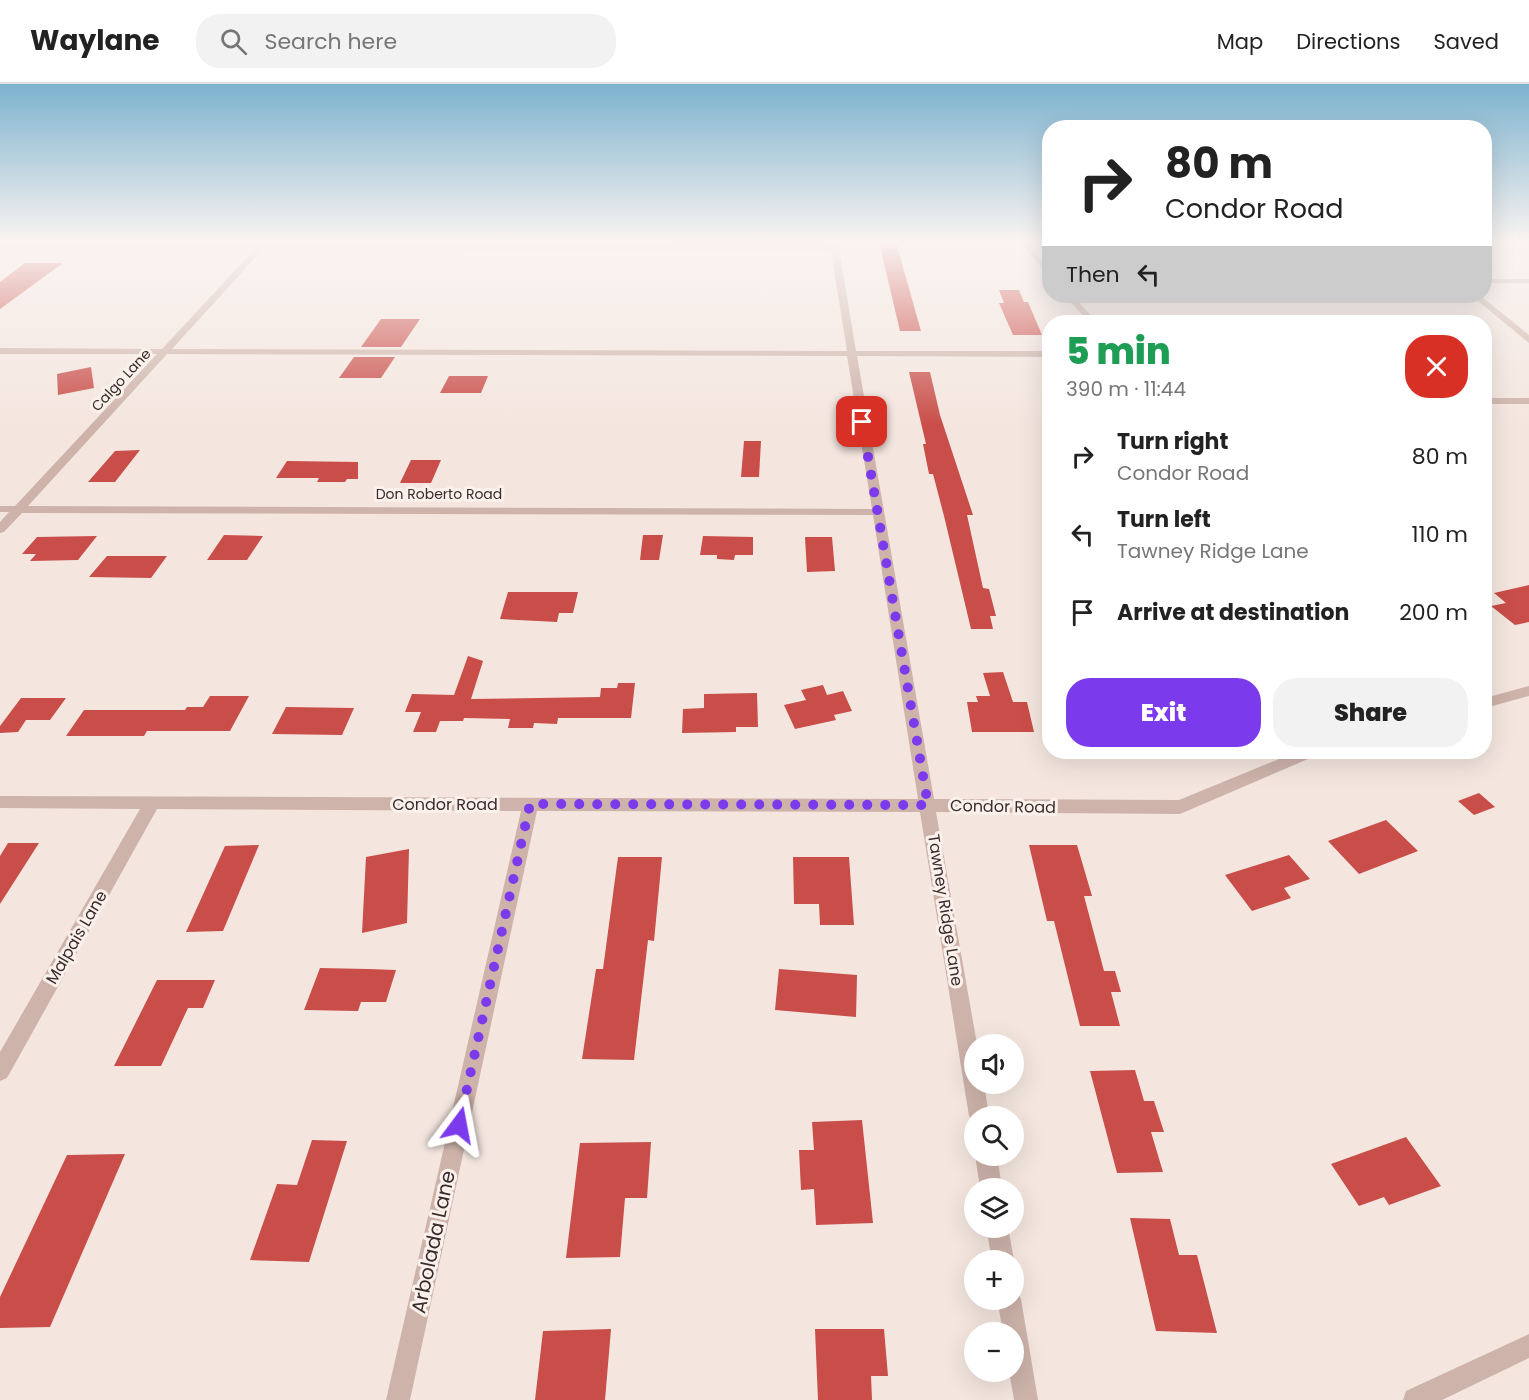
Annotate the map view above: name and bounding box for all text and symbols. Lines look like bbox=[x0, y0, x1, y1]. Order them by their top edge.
search box bbox=[196, 14, 616, 68]
text: Waylane bbox=[30, 21, 160, 60]
icon: search bbox=[217, 25, 250, 58]
text: Search here bbox=[265, 26, 397, 57]
text: Map bbox=[1217, 27, 1263, 56]
text: Directions bbox=[1296, 27, 1400, 56]
text: Saved bbox=[1433, 27, 1499, 56]
text: 80 m bbox=[1165, 134, 1273, 193]
icon: right bbox=[1066, 144, 1144, 222]
text: Condor Road bbox=[1165, 190, 1343, 227]
icon: left bbox=[1132, 258, 1165, 291]
text: Then bbox=[1066, 259, 1120, 290]
text: 5 min bbox=[1066, 326, 1171, 377]
button: close bbox=[1405, 335, 1468, 398]
street label: Calgo Lane bbox=[87, 344, 155, 416]
text: 390 m · 11:44 bbox=[1066, 375, 1186, 403]
pin bbox=[836, 396, 887, 447]
icon: arrive bbox=[845, 405, 878, 438]
text: Turn right bbox=[1117, 426, 1228, 457]
icon: right bbox=[1066, 440, 1099, 473]
text: 80 m bbox=[1412, 441, 1468, 472]
text: Condor Road bbox=[1117, 459, 1249, 487]
street label: Don Roberto Road bbox=[376, 484, 502, 504]
text: Turn left bbox=[1117, 504, 1211, 535]
icon: left bbox=[1066, 518, 1099, 551]
text: 110 m bbox=[1412, 519, 1468, 550]
text: Tawney Ridge Lane bbox=[1117, 537, 1309, 565]
icon: arrive bbox=[1066, 596, 1099, 629]
text: Arrive at destination bbox=[1117, 597, 1349, 628]
text: 200 m bbox=[1399, 597, 1468, 628]
button: Exit bbox=[1066, 678, 1261, 747]
button: Share bbox=[1273, 678, 1468, 747]
street label: Condor Road bbox=[392, 793, 498, 816]
street label: Condor Road bbox=[950, 794, 1056, 819]
street label: Tawney Ridge Lane bbox=[922, 833, 969, 988]
street label: Malpais Lane bbox=[40, 886, 113, 988]
map controls bbox=[964, 1034, 1024, 1382]
button: sound bbox=[964, 1034, 1024, 1094]
position arrow bbox=[427, 1093, 491, 1157]
button: search bbox=[964, 1106, 1024, 1166]
street label: Arbolada Lane bbox=[404, 1168, 462, 1316]
button: layers bbox=[964, 1178, 1024, 1238]
button: + bbox=[964, 1250, 1024, 1310]
button: − bbox=[964, 1322, 1024, 1382]

